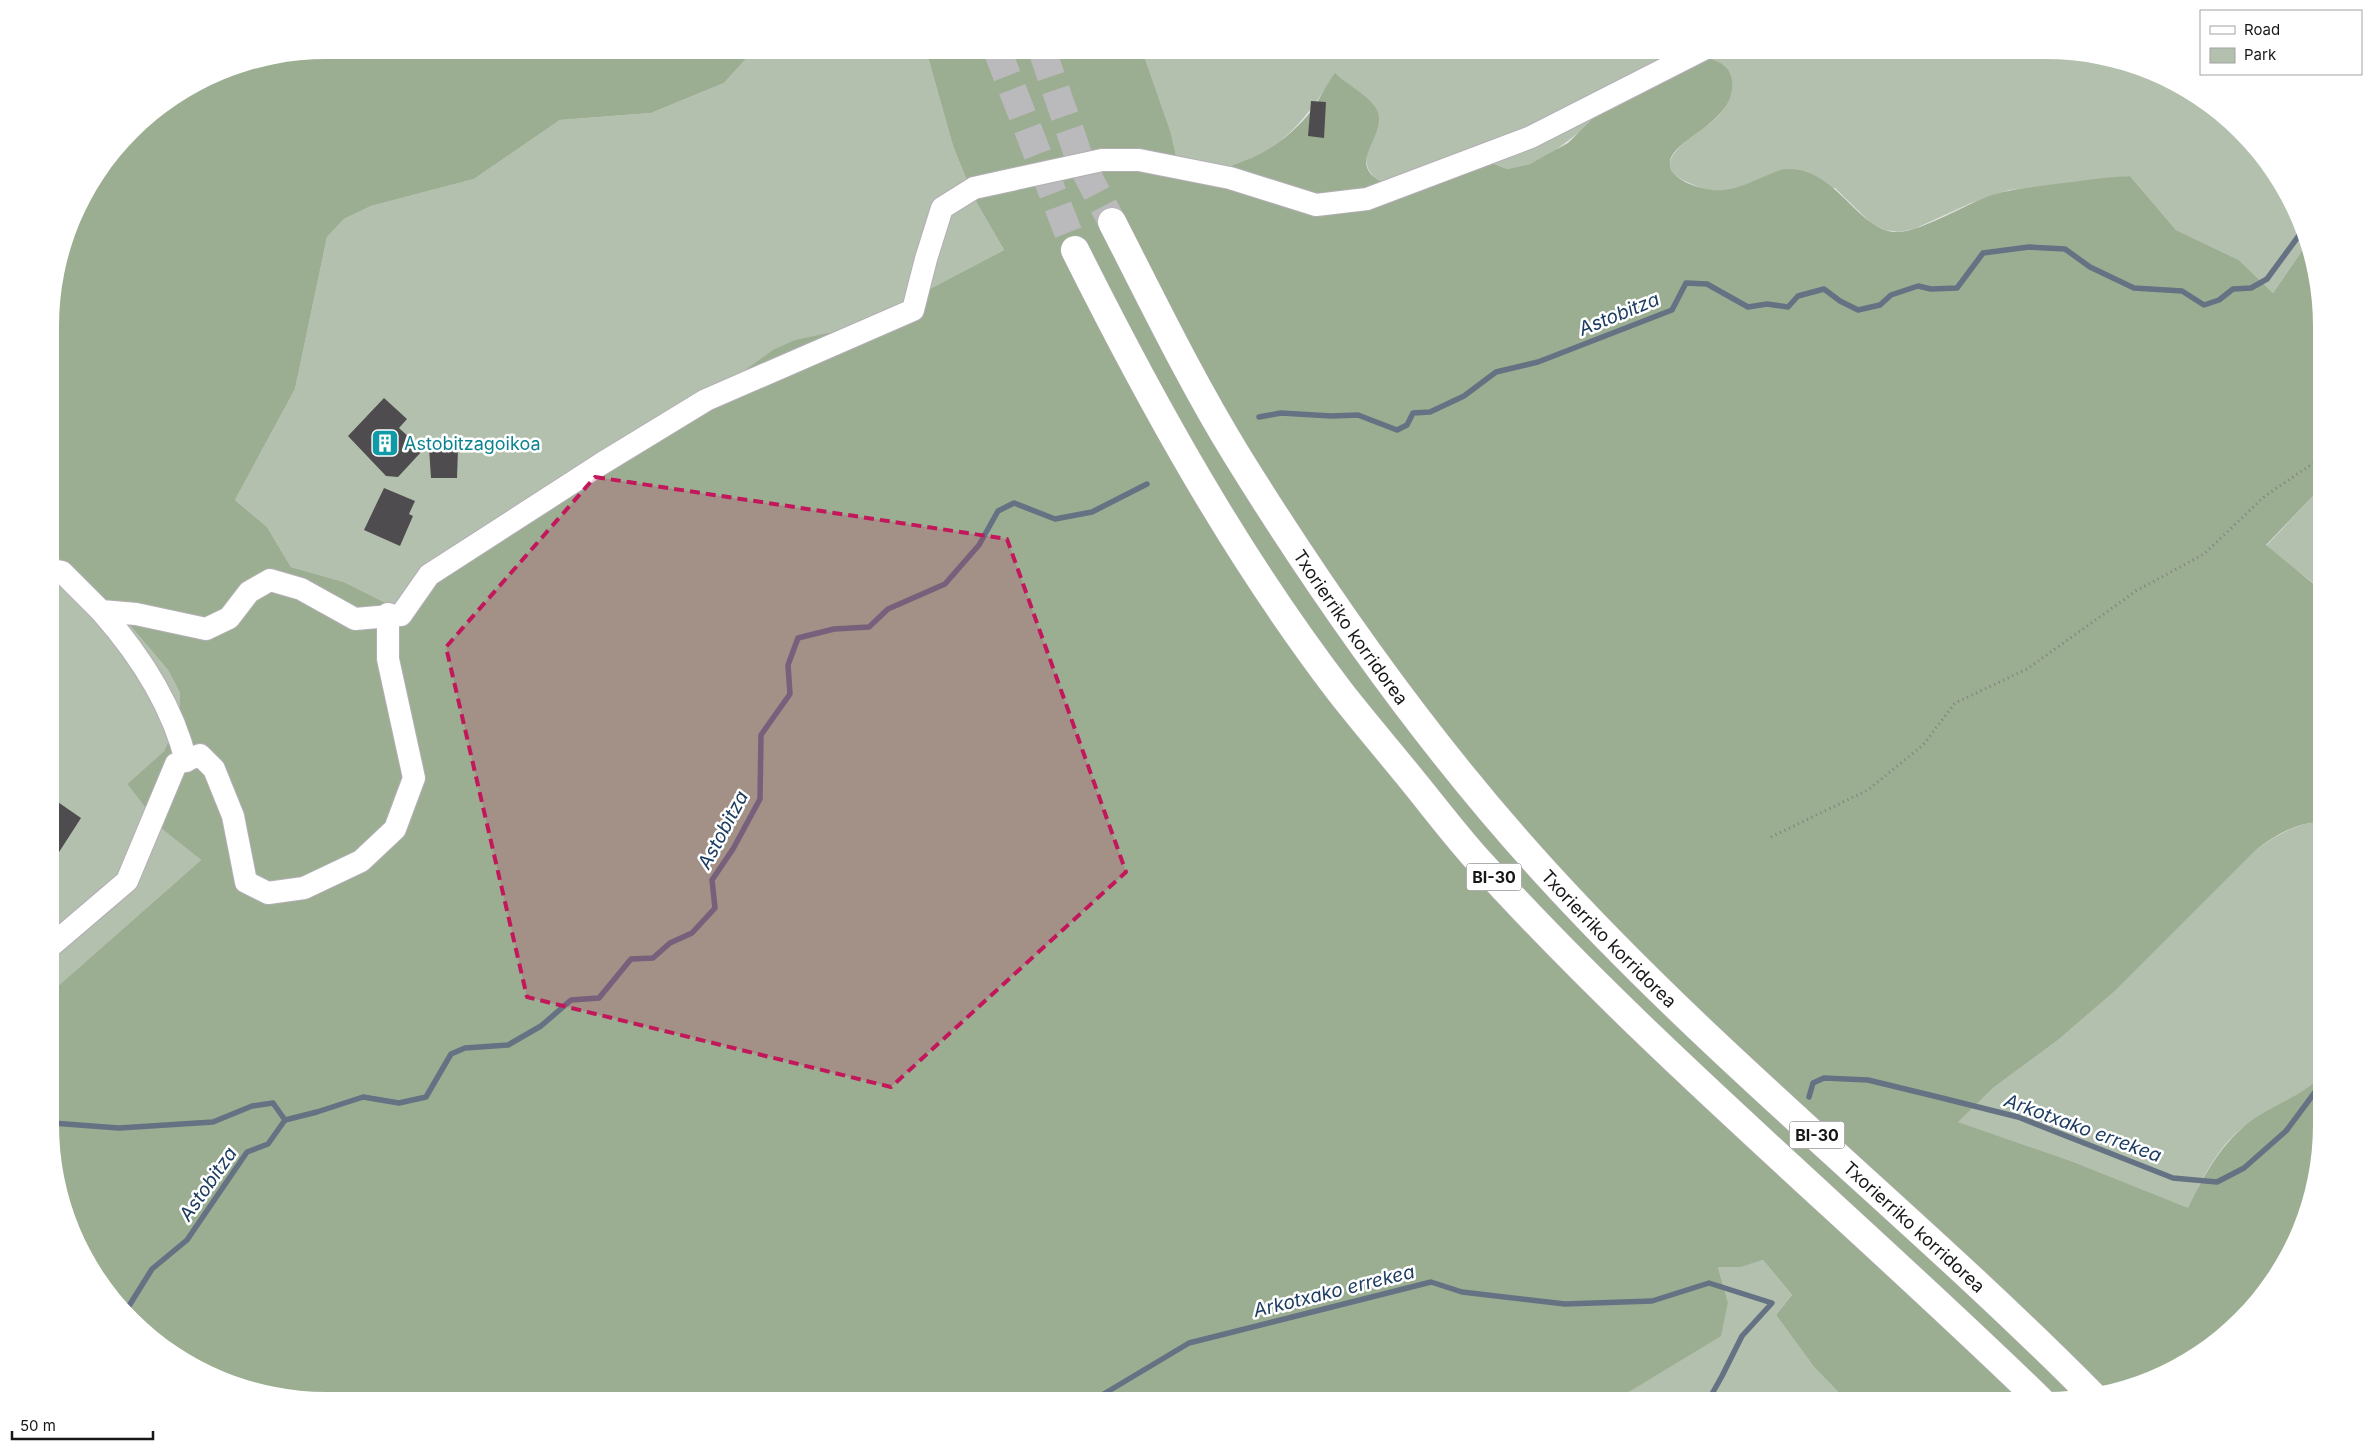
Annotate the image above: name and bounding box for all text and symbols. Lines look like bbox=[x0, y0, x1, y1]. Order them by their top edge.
legend bbox=[2200, 10, 2362, 75]
text: Road bbox=[2244, 20, 2280, 39]
text: Park bbox=[2244, 45, 2277, 64]
water label: Astobitza bbox=[1574, 287, 1663, 341]
building icon: Astobitzagoikoa bbox=[370, 428, 400, 458]
place label: Astobitzagoikoa bbox=[404, 433, 541, 454]
street label: Txorierriko korridorea bbox=[1290, 546, 1413, 708]
water label: Astobitza bbox=[692, 787, 753, 874]
road number: BI-30 bbox=[1466, 864, 1522, 890]
street label: Txorierriko korridorea bbox=[1537, 865, 1681, 1012]
water label: Arkotxako errekea bbox=[2000, 1089, 2165, 1167]
road number: BI-30 bbox=[1790, 1122, 1844, 1148]
water label: Astobitza bbox=[174, 1142, 242, 1226]
street label: Txorierriko korridorea bbox=[1839, 1157, 1990, 1297]
water label: Arkotxako errekea bbox=[1250, 1260, 1417, 1322]
scale bar bbox=[12, 1408, 154, 1440]
text: 50 m bbox=[20, 1416, 56, 1435]

